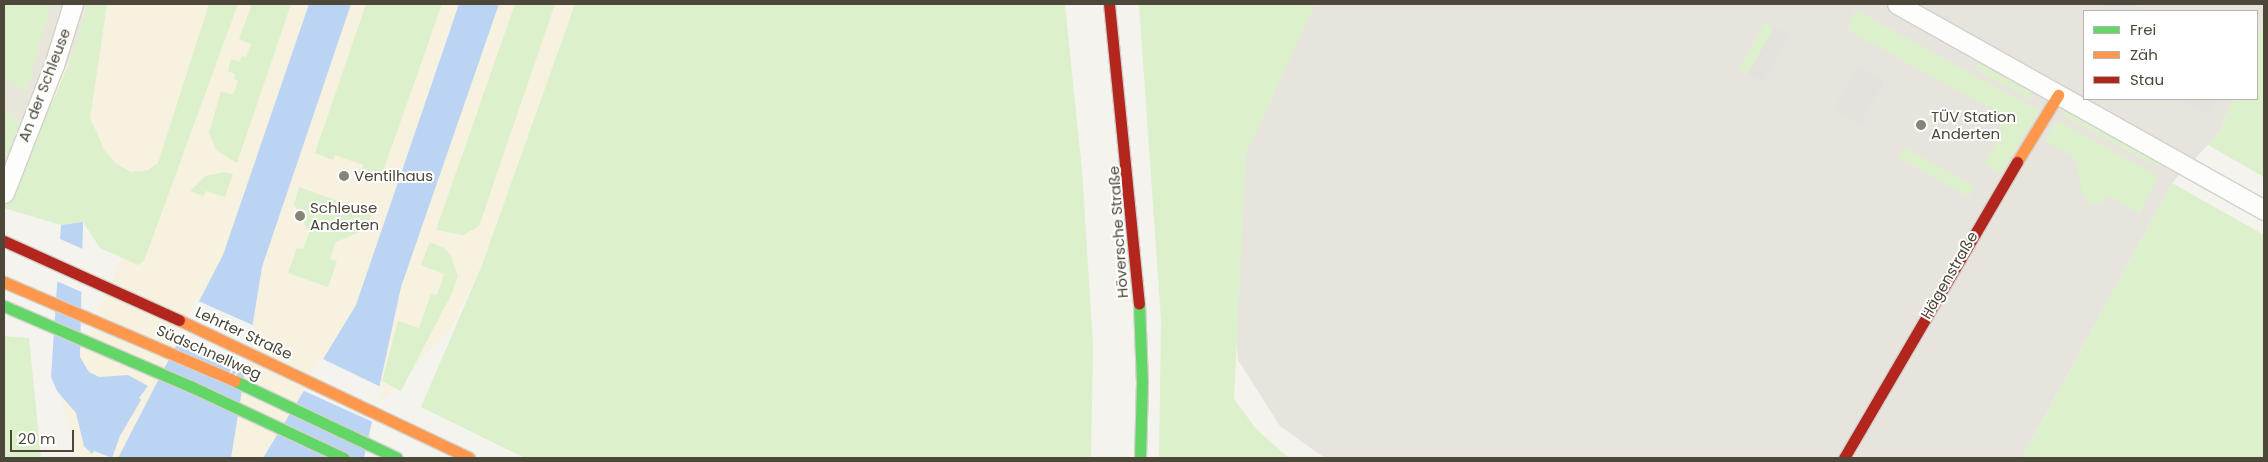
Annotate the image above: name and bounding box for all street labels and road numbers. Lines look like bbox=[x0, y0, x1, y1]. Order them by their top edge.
street label: An der Schleuse bbox=[14, 26, 74, 144]
street label: Höversche Straße bbox=[1104, 165, 1132, 299]
street label: Hägenstraße bbox=[1917, 228, 1981, 322]
street label: Lehrter Straße bbox=[193, 303, 295, 363]
street label: Südschnellweg bbox=[154, 321, 264, 383]

